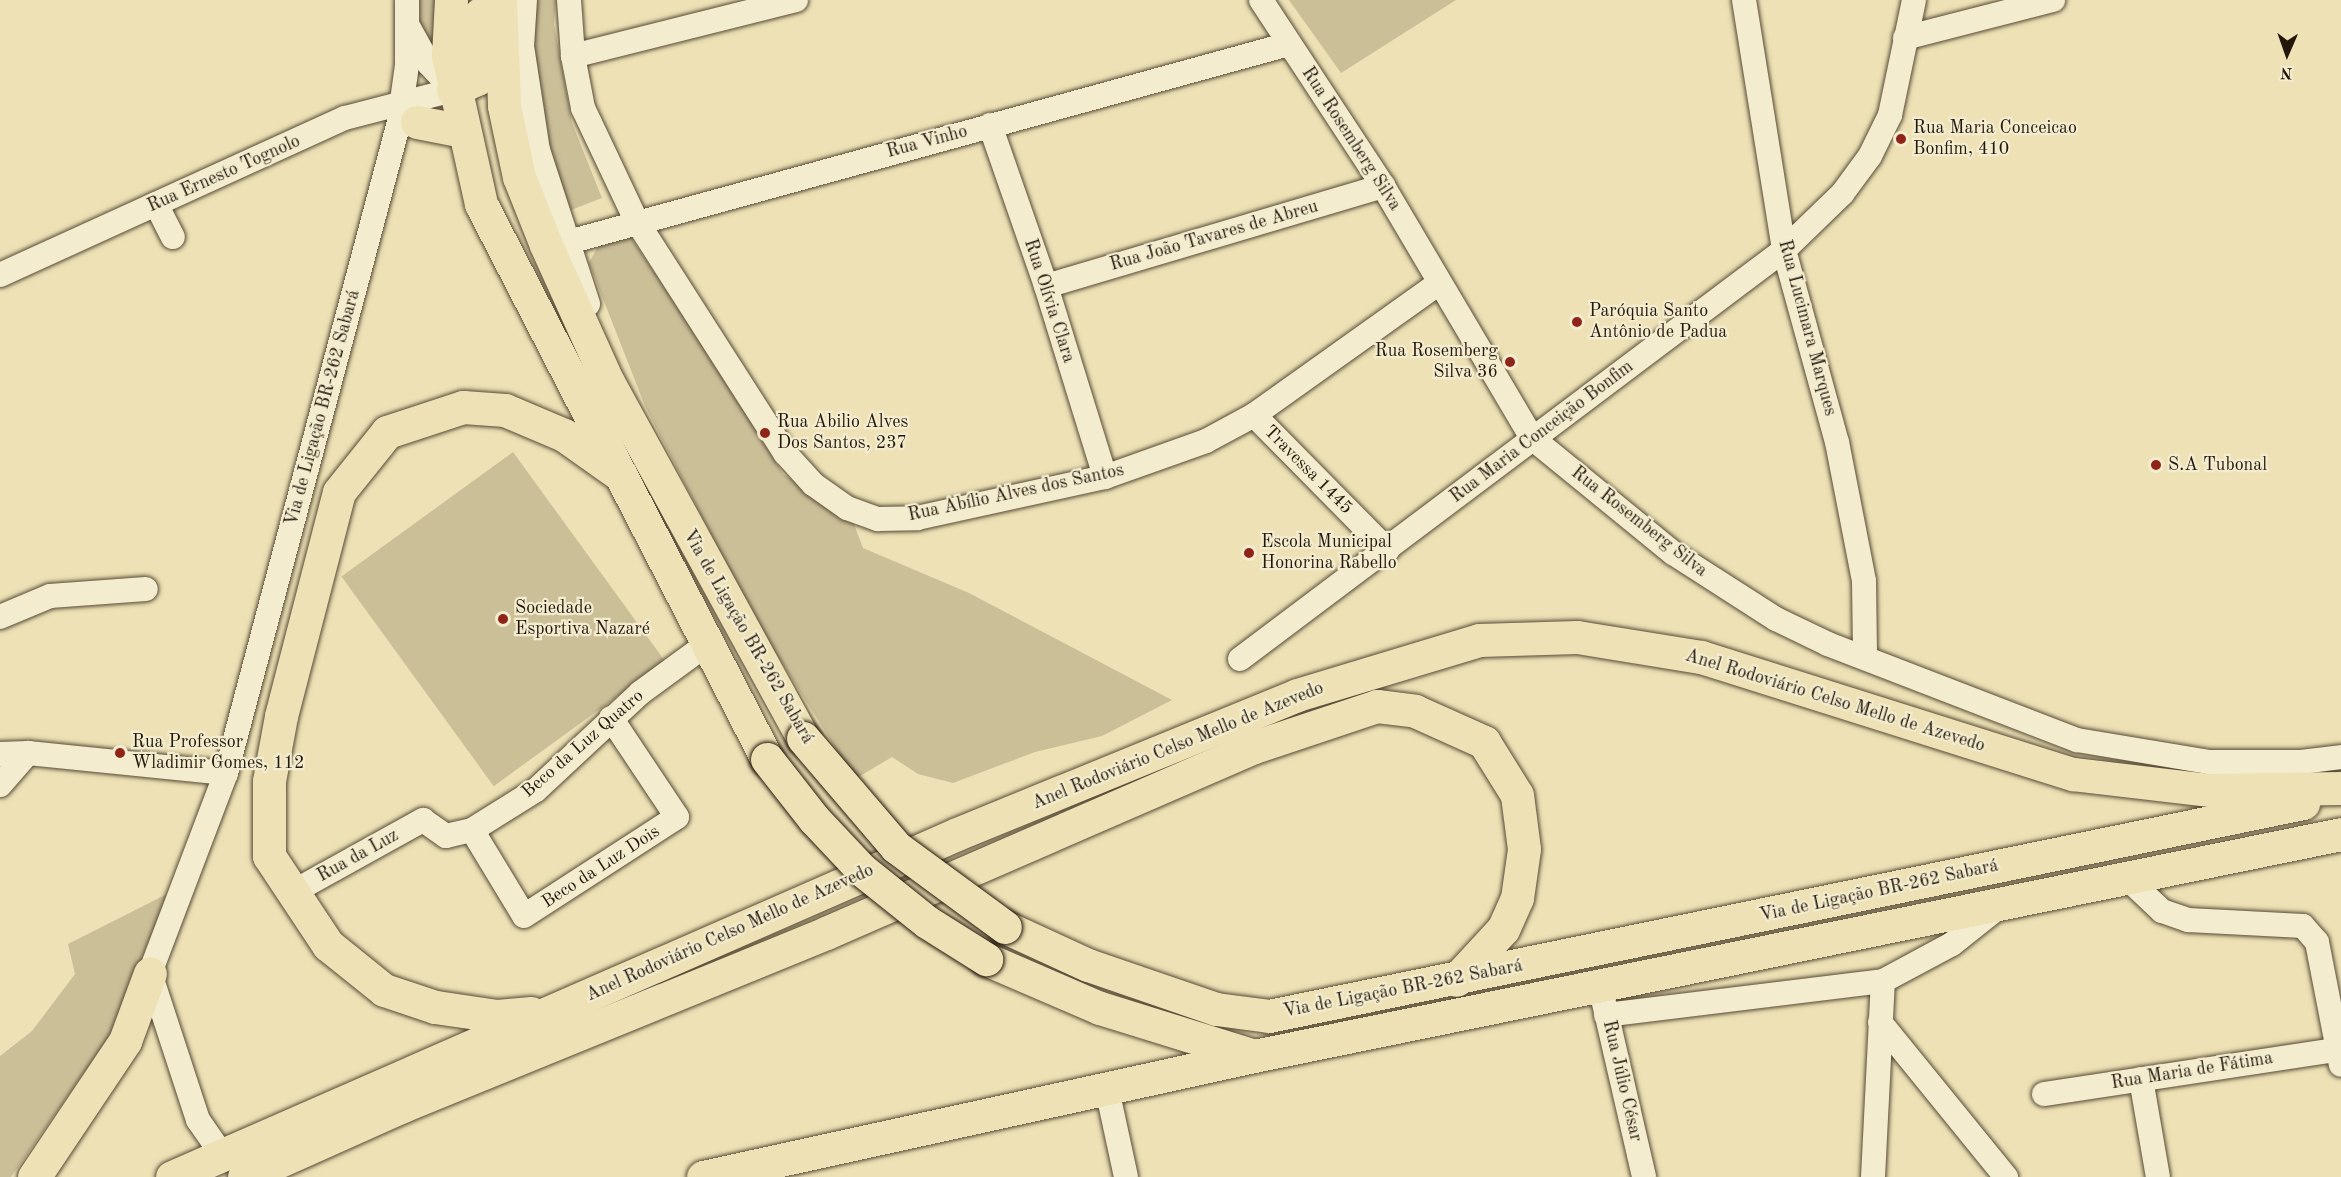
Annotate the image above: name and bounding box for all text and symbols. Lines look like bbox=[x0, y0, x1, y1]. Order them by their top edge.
north arrow bbox=[2257, 24, 2317, 84]
street label: Rua Rosemberg Silva bbox=[1296, 63, 1406, 215]
text: N bbox=[2280, 64, 2293, 80]
place label: Rua Maria Conceicao Bonfim, 410 bbox=[1913, 118, 2077, 160]
street label: Rua Vinho bbox=[884, 121, 970, 163]
street label: Rua Ernesto Tognolo bbox=[144, 131, 304, 217]
marker: Rua Maria Conceicao Bonfim, 410 bbox=[1894, 132, 1908, 146]
street label: Rua João Tavares de Abreu bbox=[1107, 196, 1321, 276]
street label: Rua Olívia Clara bbox=[1019, 236, 1079, 366]
street label: Rua Lucimara Marques bbox=[1773, 238, 1841, 418]
street label: Via de Ligação BR-262 Sabará bbox=[281, 288, 365, 528]
place label: Paróquia Santo Antônio de Padua bbox=[1589, 301, 1727, 344]
marker: Paróquia Santo Antônio de Padua bbox=[1570, 315, 1584, 329]
place label: Rua Rosemberg Silva 36 bbox=[1375, 341, 1498, 384]
marker: Rua Rosemberg Silva 36 bbox=[1503, 355, 1517, 369]
street label: Rua Maria Conceição Bonfim bbox=[1446, 356, 1638, 508]
place label: Rua Abilio Alves Dos Santos, 237 bbox=[777, 412, 908, 454]
street label: Travessa 1445 bbox=[1259, 421, 1357, 519]
marker: Rua Abilio Alves Dos Santos, 237 bbox=[758, 426, 772, 440]
place label: S.A Tubonal bbox=[2168, 454, 2267, 476]
marker: S.A Tubonal bbox=[2149, 458, 2163, 472]
street label: Rua Abílio Alves dos Santos bbox=[906, 460, 1126, 526]
street label: Rua Rosemberg Silva bbox=[1567, 462, 1711, 582]
street label: Via de Ligação BR-262 Sabará bbox=[678, 526, 818, 748]
place label: Escola Municipal Honorina Rabello bbox=[1261, 532, 1397, 574]
marker: Escola Municipal Honorina Rabello bbox=[1242, 546, 1256, 560]
place label: Sociedade Esportiva Nazaré bbox=[515, 598, 650, 640]
marker: Sociedade Esportiva Nazaré bbox=[496, 612, 510, 626]
street label: Anel Rodoviário Celso Mello de Azevedo bbox=[1682, 645, 1988, 757]
street label: Anel Rodoviário Celso Mello de Azevedo bbox=[1029, 677, 1327, 815]
street label: Beco da Luz Quatro bbox=[518, 685, 648, 803]
place label: Rua Professor Wladimir Gomes, 112 bbox=[132, 732, 304, 774]
marker: Rua Professor Wladimir Gomes, 112 bbox=[113, 746, 127, 760]
street label: Beco da Luz Dois bbox=[538, 821, 664, 913]
street label: Rua da Luz bbox=[314, 825, 402, 887]
street label: Via de Ligação BR-262 Sabará bbox=[1758, 855, 2000, 927]
street label: Anel Rodoviário Celso Mello de Azevedo bbox=[583, 860, 877, 1006]
street label: Via de Ligação BR-262 Sabará bbox=[1281, 955, 1525, 1023]
street label: Rua Júlio César bbox=[1598, 1018, 1646, 1144]
street label: Rua Maria de Fátima bbox=[2110, 1048, 2274, 1094]

